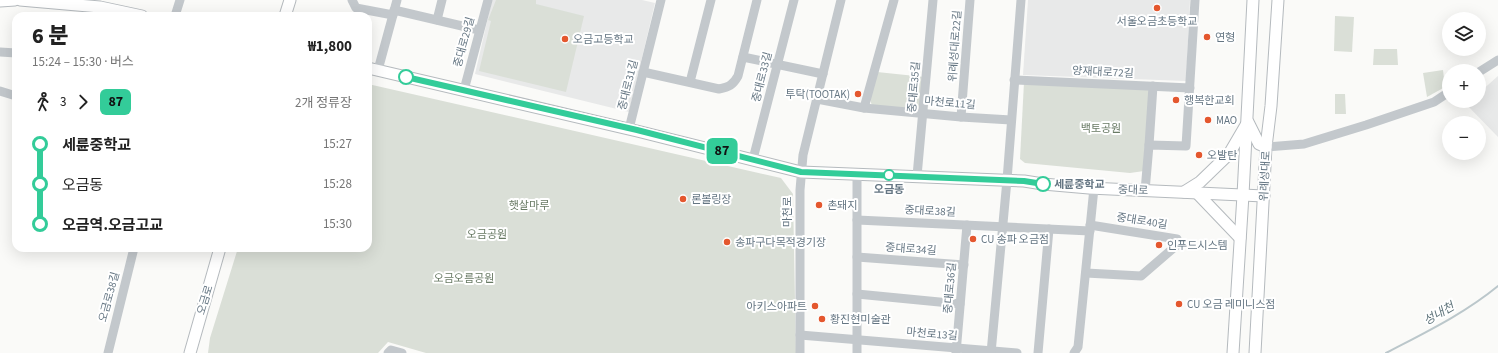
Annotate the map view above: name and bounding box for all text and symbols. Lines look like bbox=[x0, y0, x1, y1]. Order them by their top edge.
marker: 서울오금초등학교 bbox=[1152, 3, 1162, 13]
street label: 위례성대로22길 bbox=[945, 10, 965, 82]
map controls bbox=[1442, 12, 1486, 160]
button: layers bbox=[1442, 12, 1486, 56]
place label: 서울오금초등학교 bbox=[1117, 14, 1197, 29]
street label: 중대로29길 bbox=[450, 15, 478, 69]
text: 6 분 bbox=[32, 20, 68, 52]
place label: 연형 bbox=[1215, 30, 1235, 45]
place label: 오금고등학교 bbox=[573, 32, 634, 47]
marker: 연형 bbox=[1202, 32, 1212, 42]
marker: 오금고등학교 bbox=[560, 34, 570, 44]
text: ₩1,800 bbox=[308, 36, 352, 57]
street label: 중대로33길 bbox=[749, 50, 775, 104]
text: 15:24 – 15:30 · 버스 bbox=[32, 53, 134, 71]
street label: 중대로31길 bbox=[615, 58, 641, 112]
street label: 중대로35길 bbox=[904, 61, 924, 113]
street label: 양재대로72길 bbox=[1072, 63, 1134, 81]
button: + bbox=[1442, 64, 1486, 108]
unlabelled marker bbox=[398, 69, 414, 85]
place label: 투탁(TOOTAK) bbox=[785, 87, 850, 102]
marker: 투탁(TOOTAK) bbox=[853, 89, 863, 99]
icon: walk bbox=[32, 91, 54, 113]
icon: forward bbox=[72, 91, 94, 113]
text: 87 bbox=[108, 92, 123, 112]
text: 3 bbox=[60, 93, 66, 111]
street label: 마천로11길 bbox=[924, 93, 976, 113]
place label: 행복한교회 bbox=[1184, 93, 1235, 108]
text: 2개 정류장 bbox=[295, 94, 352, 112]
marker: 행복한교회 bbox=[1171, 95, 1181, 105]
place label: MAO bbox=[1216, 113, 1237, 128]
marker: MAO bbox=[1203, 115, 1213, 125]
button: − bbox=[1442, 116, 1486, 160]
park label: 백토공원 bbox=[1081, 121, 1121, 136]
text: 세륜중학교 bbox=[62, 135, 131, 156]
text: 15:27 bbox=[323, 135, 352, 153]
line badge: 87 bbox=[704, 138, 740, 164]
text: 87 bbox=[715, 141, 729, 161]
place label: 오발탄 bbox=[1207, 148, 1237, 163]
marker: 오발탄 bbox=[1194, 150, 1204, 160]
street label: 위례성대로 bbox=[1256, 150, 1274, 202]
marker: 오금동 bbox=[883, 169, 895, 181]
text: 오금동 bbox=[62, 175, 103, 196]
text: 15:28 bbox=[323, 175, 352, 193]
marker: 세륜중학교 bbox=[1035, 176, 1051, 192]
place label: 세륜중학교 bbox=[1054, 177, 1105, 192]
place label: 오금동 bbox=[874, 182, 904, 197]
street label: 중대로 bbox=[1118, 182, 1148, 198]
place label: 론볼링장 bbox=[691, 192, 731, 207]
marker: 론볼링장 bbox=[678, 194, 688, 204]
street label: 마천로 bbox=[780, 197, 795, 227]
park label: 햇살마루 bbox=[509, 198, 549, 213]
place label: 촌돼지 bbox=[827, 198, 857, 213]
marker: 촌돼지 bbox=[814, 200, 824, 210]
street label: 중대로38길 bbox=[904, 202, 956, 220]
street label: 중대로40길 bbox=[1115, 210, 1169, 232]
text: 오금역.오금고교 bbox=[62, 215, 163, 236]
text: 15:30 bbox=[323, 215, 352, 233]
park label: 오금공원 bbox=[467, 227, 507, 242]
place label: CU 송파 오금점 bbox=[981, 232, 1049, 247]
marker: CU 송파 오금점 bbox=[968, 234, 978, 244]
place label: 송파구다목적경기장 bbox=[735, 235, 826, 250]
marker: 송파구다목적경기장 bbox=[722, 237, 732, 247]
place label: 인푸드시스템 bbox=[1167, 238, 1228, 253]
street label: 중대로34길 bbox=[885, 240, 937, 258]
marker: 인푸드시스템 bbox=[1154, 240, 1164, 250]
street label: 중대로36길 bbox=[940, 262, 960, 314]
street label: 오금로38길 bbox=[95, 270, 123, 324]
park label: 오금오름공원 bbox=[434, 271, 494, 286]
street label: 오금로 bbox=[193, 283, 217, 317]
place label: CU 오금 레미니스점 bbox=[1187, 297, 1275, 312]
water label: 성내천 bbox=[1420, 297, 1459, 330]
place label: 아키스아파트 bbox=[746, 299, 807, 314]
marker: CU 오금 레미니스점 bbox=[1174, 299, 1184, 309]
marker: 아키스아파트 bbox=[810, 301, 820, 311]
place label: 황진현미술관 bbox=[830, 312, 891, 327]
marker: 황진현미술관 bbox=[817, 314, 827, 324]
street label: 마천로13길 bbox=[906, 324, 958, 344]

